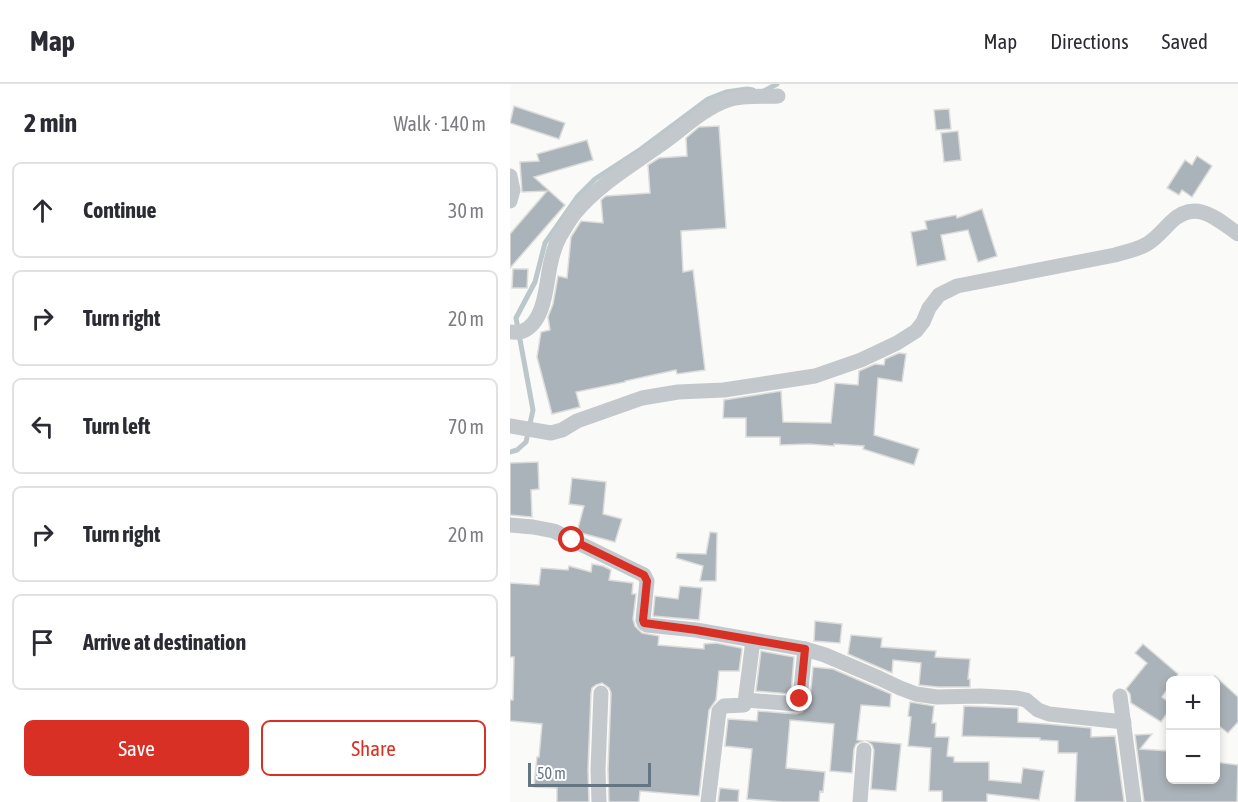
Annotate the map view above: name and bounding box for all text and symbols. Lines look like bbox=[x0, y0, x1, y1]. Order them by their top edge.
text: Map bbox=[30, 25, 75, 57]
text: Map bbox=[983, 29, 1017, 53]
text: Directions bbox=[1050, 29, 1129, 53]
text: Saved bbox=[1162, 29, 1208, 53]
text: 2 min bbox=[24, 108, 77, 138]
text: Walk · 140 m bbox=[394, 112, 486, 135]
icon: ahead bbox=[26, 194, 59, 227]
text: Continue bbox=[83, 197, 157, 223]
text: 30 m bbox=[448, 199, 484, 222]
icon: right bbox=[26, 302, 59, 335]
text: Turn right bbox=[83, 305, 160, 331]
text: 20 m bbox=[448, 307, 484, 330]
icon: left bbox=[26, 410, 59, 443]
text: Turn left bbox=[83, 413, 150, 439]
text: 70 m bbox=[448, 415, 484, 438]
icon: right bbox=[26, 518, 59, 551]
text: Turn right bbox=[83, 521, 160, 547]
text: 20 m bbox=[448, 523, 484, 546]
route start bbox=[558, 526, 584, 552]
icon: arrive bbox=[26, 626, 59, 659]
text: Arrive at destination bbox=[83, 629, 246, 655]
map controls bbox=[1166, 676, 1220, 784]
button: + bbox=[1166, 676, 1220, 730]
route end bbox=[786, 685, 812, 711]
button: Save bbox=[24, 720, 249, 776]
button: Share bbox=[261, 720, 486, 776]
button: − bbox=[1166, 730, 1220, 784]
scale bar bbox=[528, 760, 651, 788]
text: 50 m bbox=[537, 764, 566, 782]

